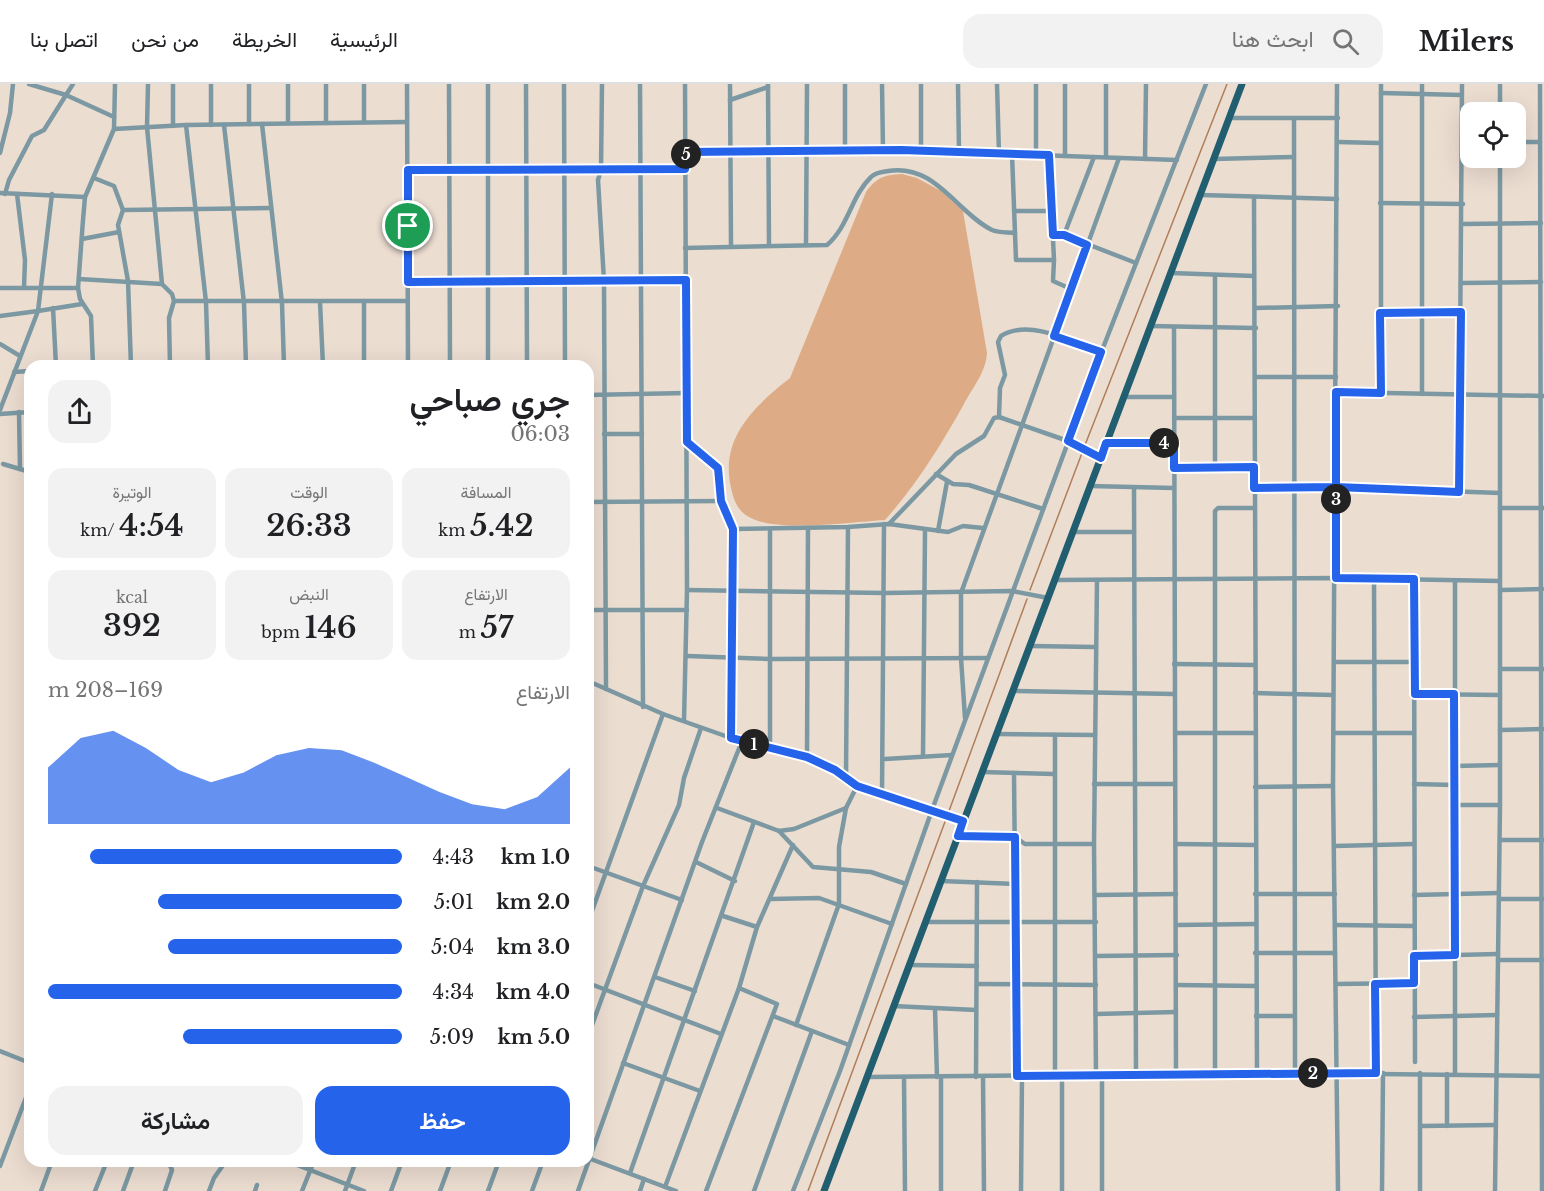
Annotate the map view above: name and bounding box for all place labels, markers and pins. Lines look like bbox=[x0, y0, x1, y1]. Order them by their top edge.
pin: 5 bbox=[671, 139, 701, 169]
pin bbox=[382, 200, 433, 251]
pin: 4 bbox=[1149, 428, 1179, 458]
pin: 3 bbox=[1321, 484, 1351, 514]
pin: 1 bbox=[739, 729, 769, 759]
pin: 2 bbox=[1298, 1058, 1328, 1088]

